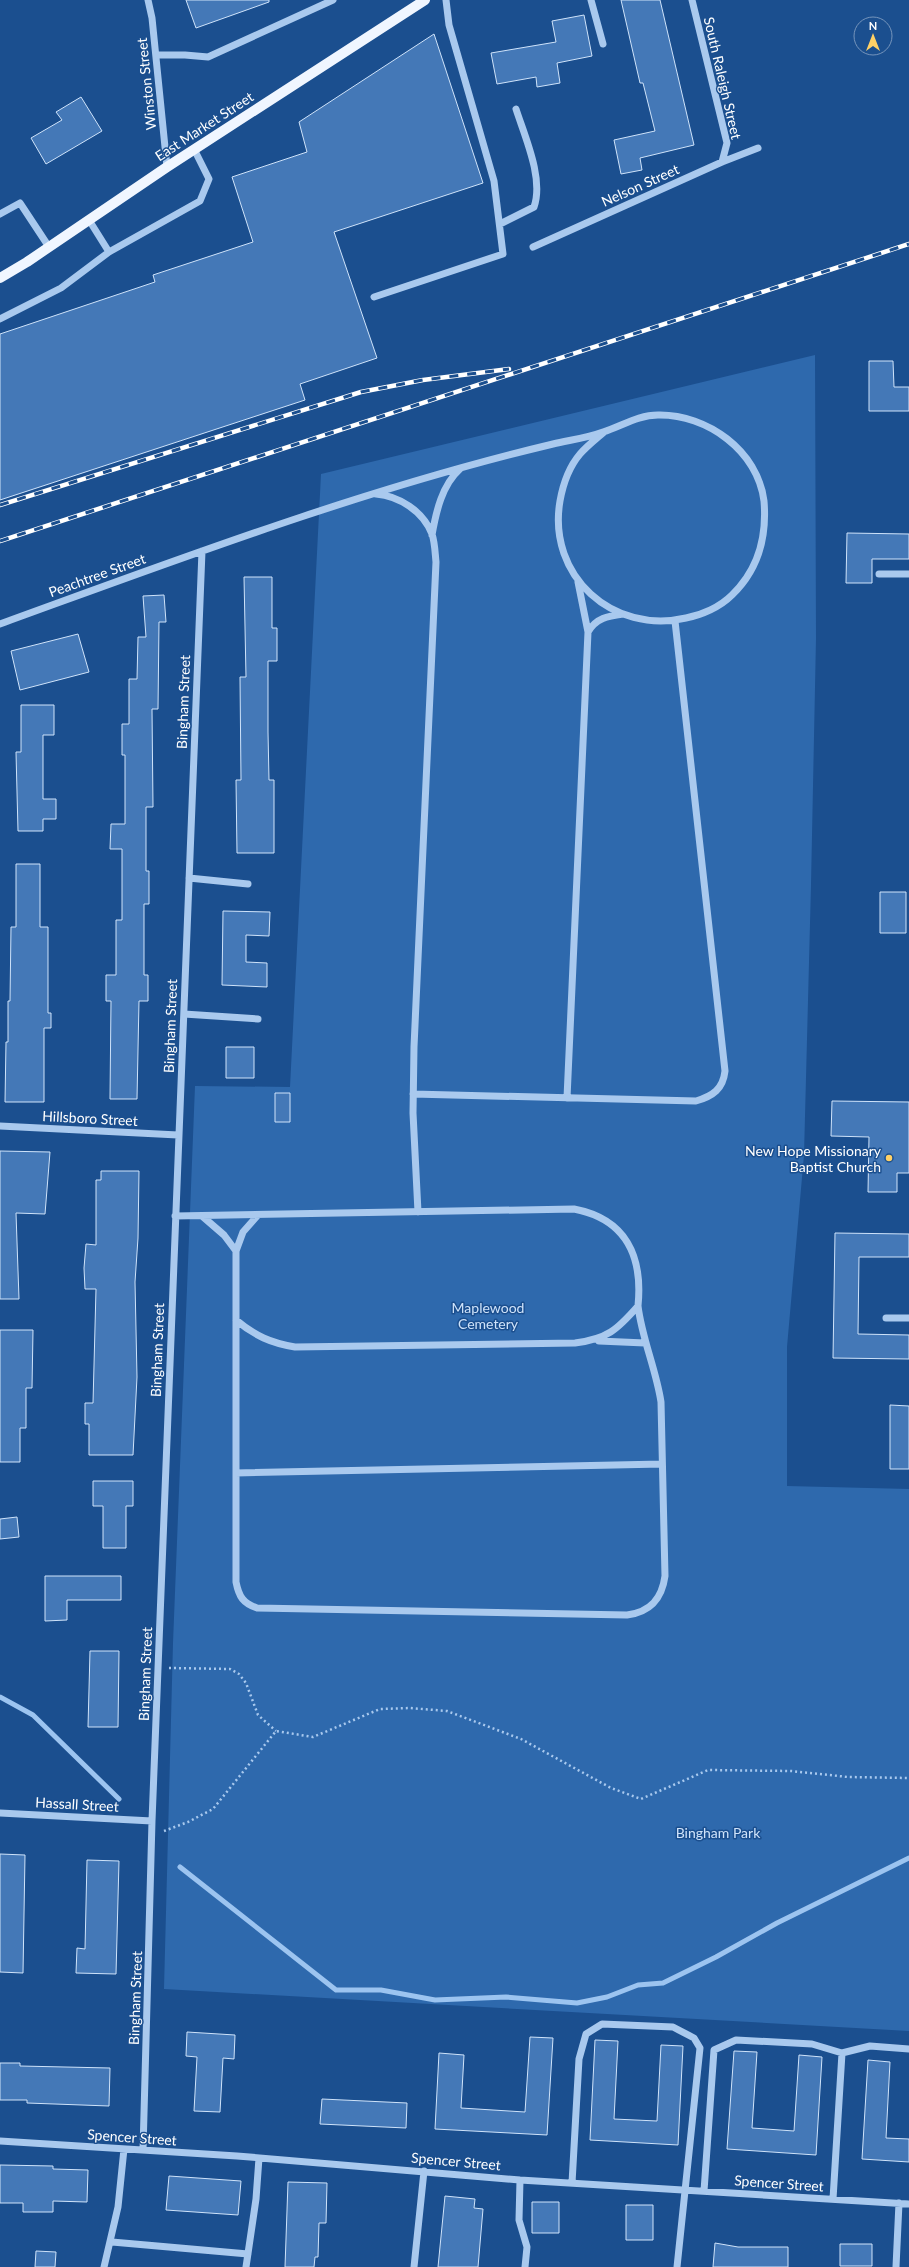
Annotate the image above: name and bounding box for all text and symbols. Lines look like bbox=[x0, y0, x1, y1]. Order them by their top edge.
street label: South Raleigh Street bbox=[701, 15, 745, 141]
north arrow bbox=[853, 16, 893, 56]
text: N bbox=[869, 19, 877, 32]
street label: Winston Street bbox=[133, 37, 159, 131]
street label: East Market Street bbox=[152, 88, 256, 164]
street label: Nelson Street bbox=[598, 160, 682, 210]
street label: Peachtree Street bbox=[46, 550, 148, 600]
street label: Bingham Street bbox=[173, 655, 193, 749]
street label: Bingham Street bbox=[160, 979, 180, 1073]
street label: Hillsboro Street bbox=[42, 1107, 138, 1129]
place label: New Hope Missionary Baptist Church bbox=[745, 1142, 882, 1175]
marker: New Hope Missionary Baptist Church bbox=[884, 1153, 894, 1163]
park label: Maplewood Cemetery bbox=[452, 1299, 524, 1332]
street label: Bingham Street bbox=[147, 1303, 167, 1397]
street label: Bingham Street bbox=[135, 1627, 155, 1721]
street label: Hassall Street bbox=[35, 1793, 119, 1815]
park label: Bingham Park bbox=[676, 1824, 761, 1841]
street label: Bingham Street bbox=[125, 1951, 145, 2045]
street label: Spencer Street bbox=[87, 2125, 177, 2149]
street label: Spencer Street bbox=[411, 2149, 501, 2173]
street label: Spencer Street bbox=[734, 2171, 824, 2195]

